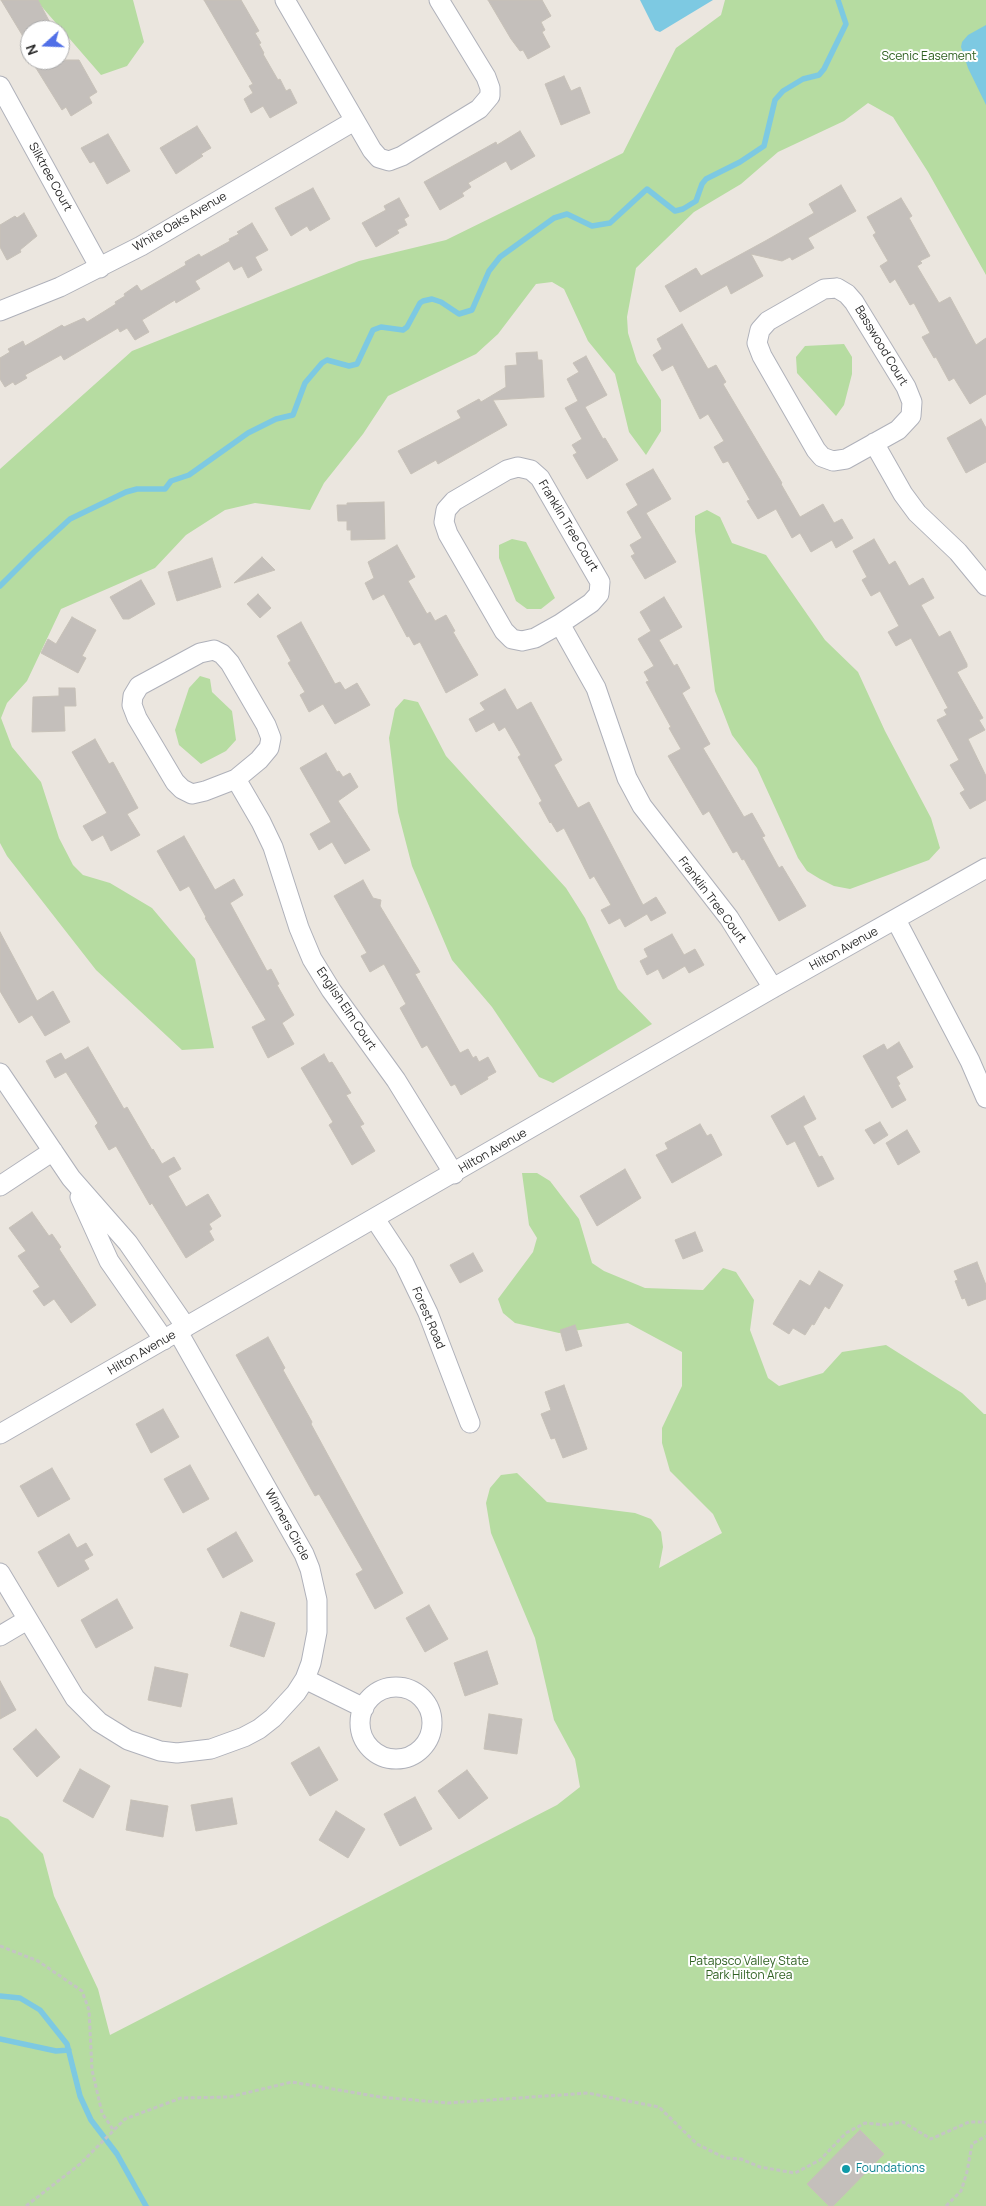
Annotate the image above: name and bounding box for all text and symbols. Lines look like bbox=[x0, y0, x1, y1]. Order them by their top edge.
north arrow bbox=[20, 20, 70, 70]
text: N bbox=[21, 42, 42, 58]
park label: Scenic Easement bbox=[881, 50, 977, 64]
street label: Silktree Court bbox=[25, 140, 75, 214]
street label: White Oaks Avenue bbox=[130, 189, 230, 255]
street label: Basswood Court bbox=[851, 303, 911, 389]
street label: Franklin Tree Court bbox=[535, 478, 601, 574]
street label: Franklin Tree Court bbox=[675, 854, 749, 946]
street label: Hilton Avenue bbox=[807, 924, 881, 974]
street label: English Elm Court bbox=[313, 965, 379, 1053]
street label: Hilton Avenue bbox=[456, 1126, 530, 1176]
street label: Forest Road bbox=[408, 1285, 448, 1351]
street label: Hilton Avenue bbox=[105, 1328, 179, 1378]
street label: Winners Circle bbox=[261, 1487, 313, 1563]
park label: Patapsco Valley State Park Hilton Area bbox=[689, 1955, 809, 1983]
place label: Foundations bbox=[856, 2162, 925, 2176]
marker: Foundations bbox=[840, 2163, 852, 2175]

